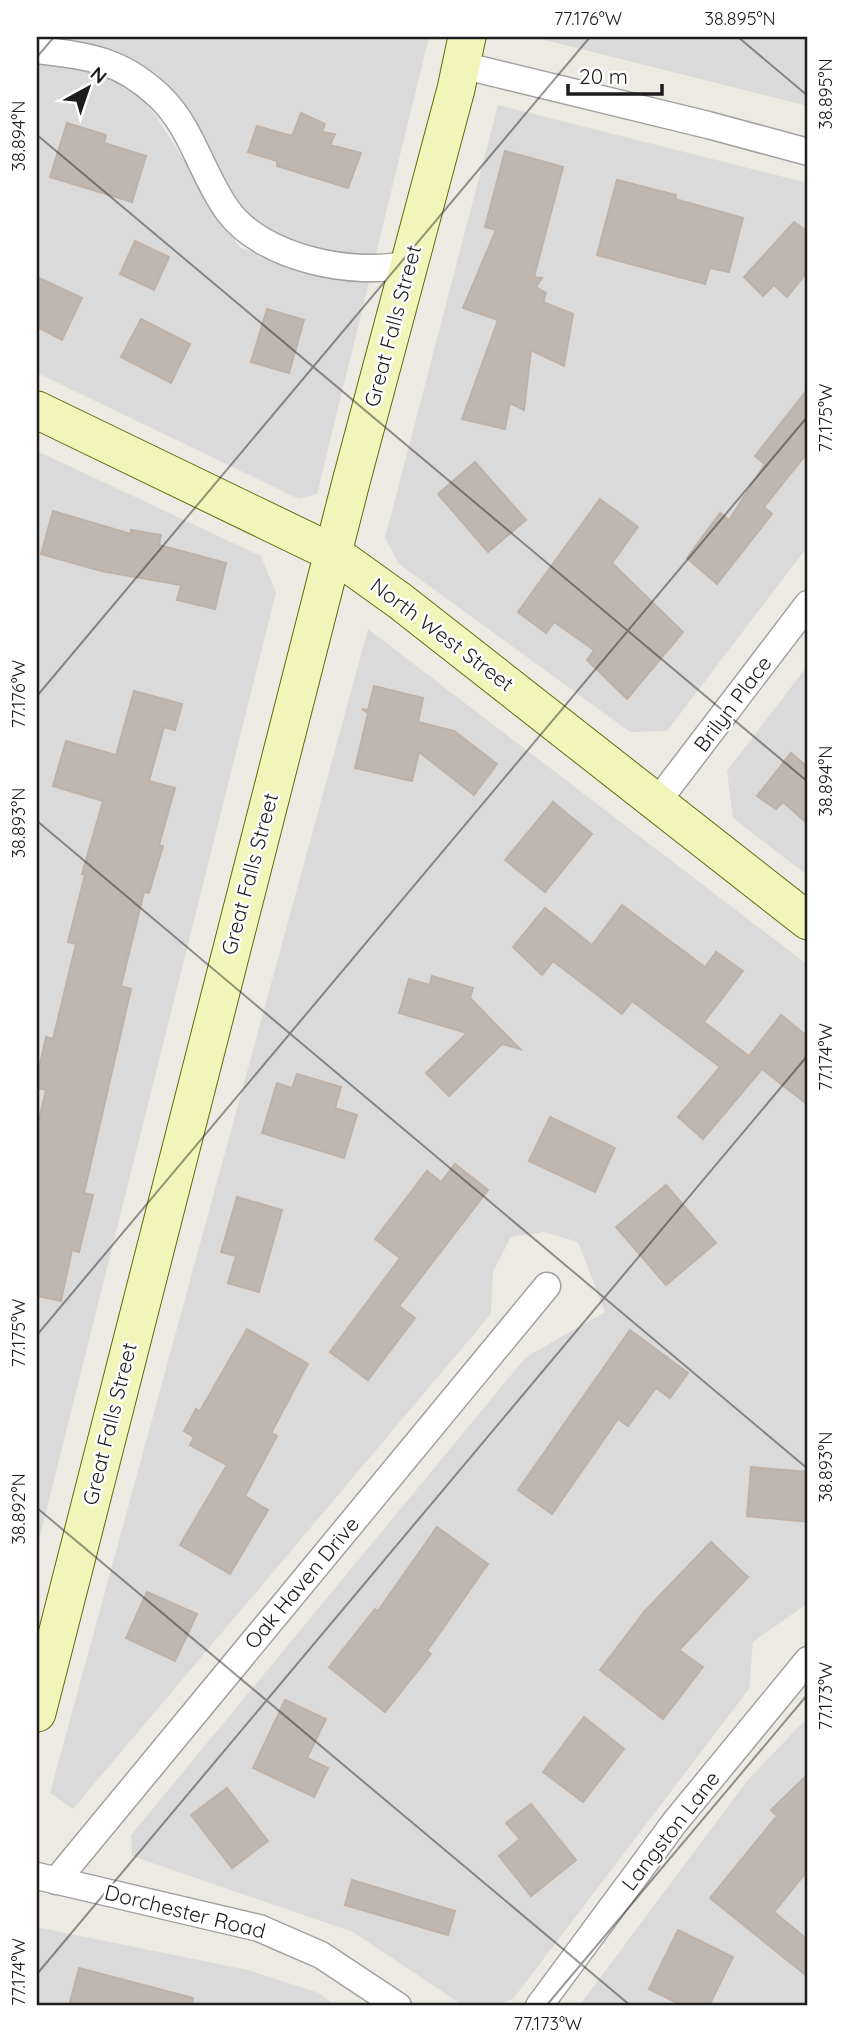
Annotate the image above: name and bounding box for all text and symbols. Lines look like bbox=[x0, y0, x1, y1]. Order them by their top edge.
text: 77.176°W bbox=[554, 7, 622, 30]
text: 38.895°N bbox=[704, 7, 776, 30]
north arrow bbox=[52, 52, 122, 122]
scale bar bbox=[568, 52, 663, 96]
text: 38.895°N bbox=[814, 58, 837, 130]
text: N bbox=[86, 61, 112, 89]
text: 20 m bbox=[579, 63, 628, 89]
text: 38.894°N bbox=[7, 101, 30, 171]
street label: Great Falls Street bbox=[358, 242, 426, 410]
text: 77.175°W bbox=[814, 384, 837, 452]
street label: North West Street bbox=[366, 572, 519, 697]
street label: Brilyn Place bbox=[688, 650, 777, 757]
text: 77.176°W bbox=[7, 660, 30, 728]
text: 38.894°N bbox=[814, 746, 837, 816]
text: 38.893°N bbox=[7, 788, 30, 858]
street label: Great Falls Street bbox=[215, 790, 283, 958]
text: 77.174°W bbox=[814, 1023, 837, 1091]
text: 77.175°W bbox=[7, 1299, 30, 1367]
street label: Great Falls Street bbox=[76, 1340, 142, 1508]
text: 38.893°N bbox=[814, 1432, 837, 1502]
text: 38.892°N bbox=[7, 1473, 30, 1545]
street label: Oak Haven Drive bbox=[238, 1511, 364, 1654]
text: 77.173°W bbox=[814, 1662, 837, 1730]
street label: Langston Lane bbox=[616, 1766, 725, 1895]
street label: Dorchester Road bbox=[102, 1878, 268, 1944]
text: 77.174°W bbox=[7, 1938, 30, 2006]
text: 77.173°W bbox=[514, 2012, 582, 2035]

